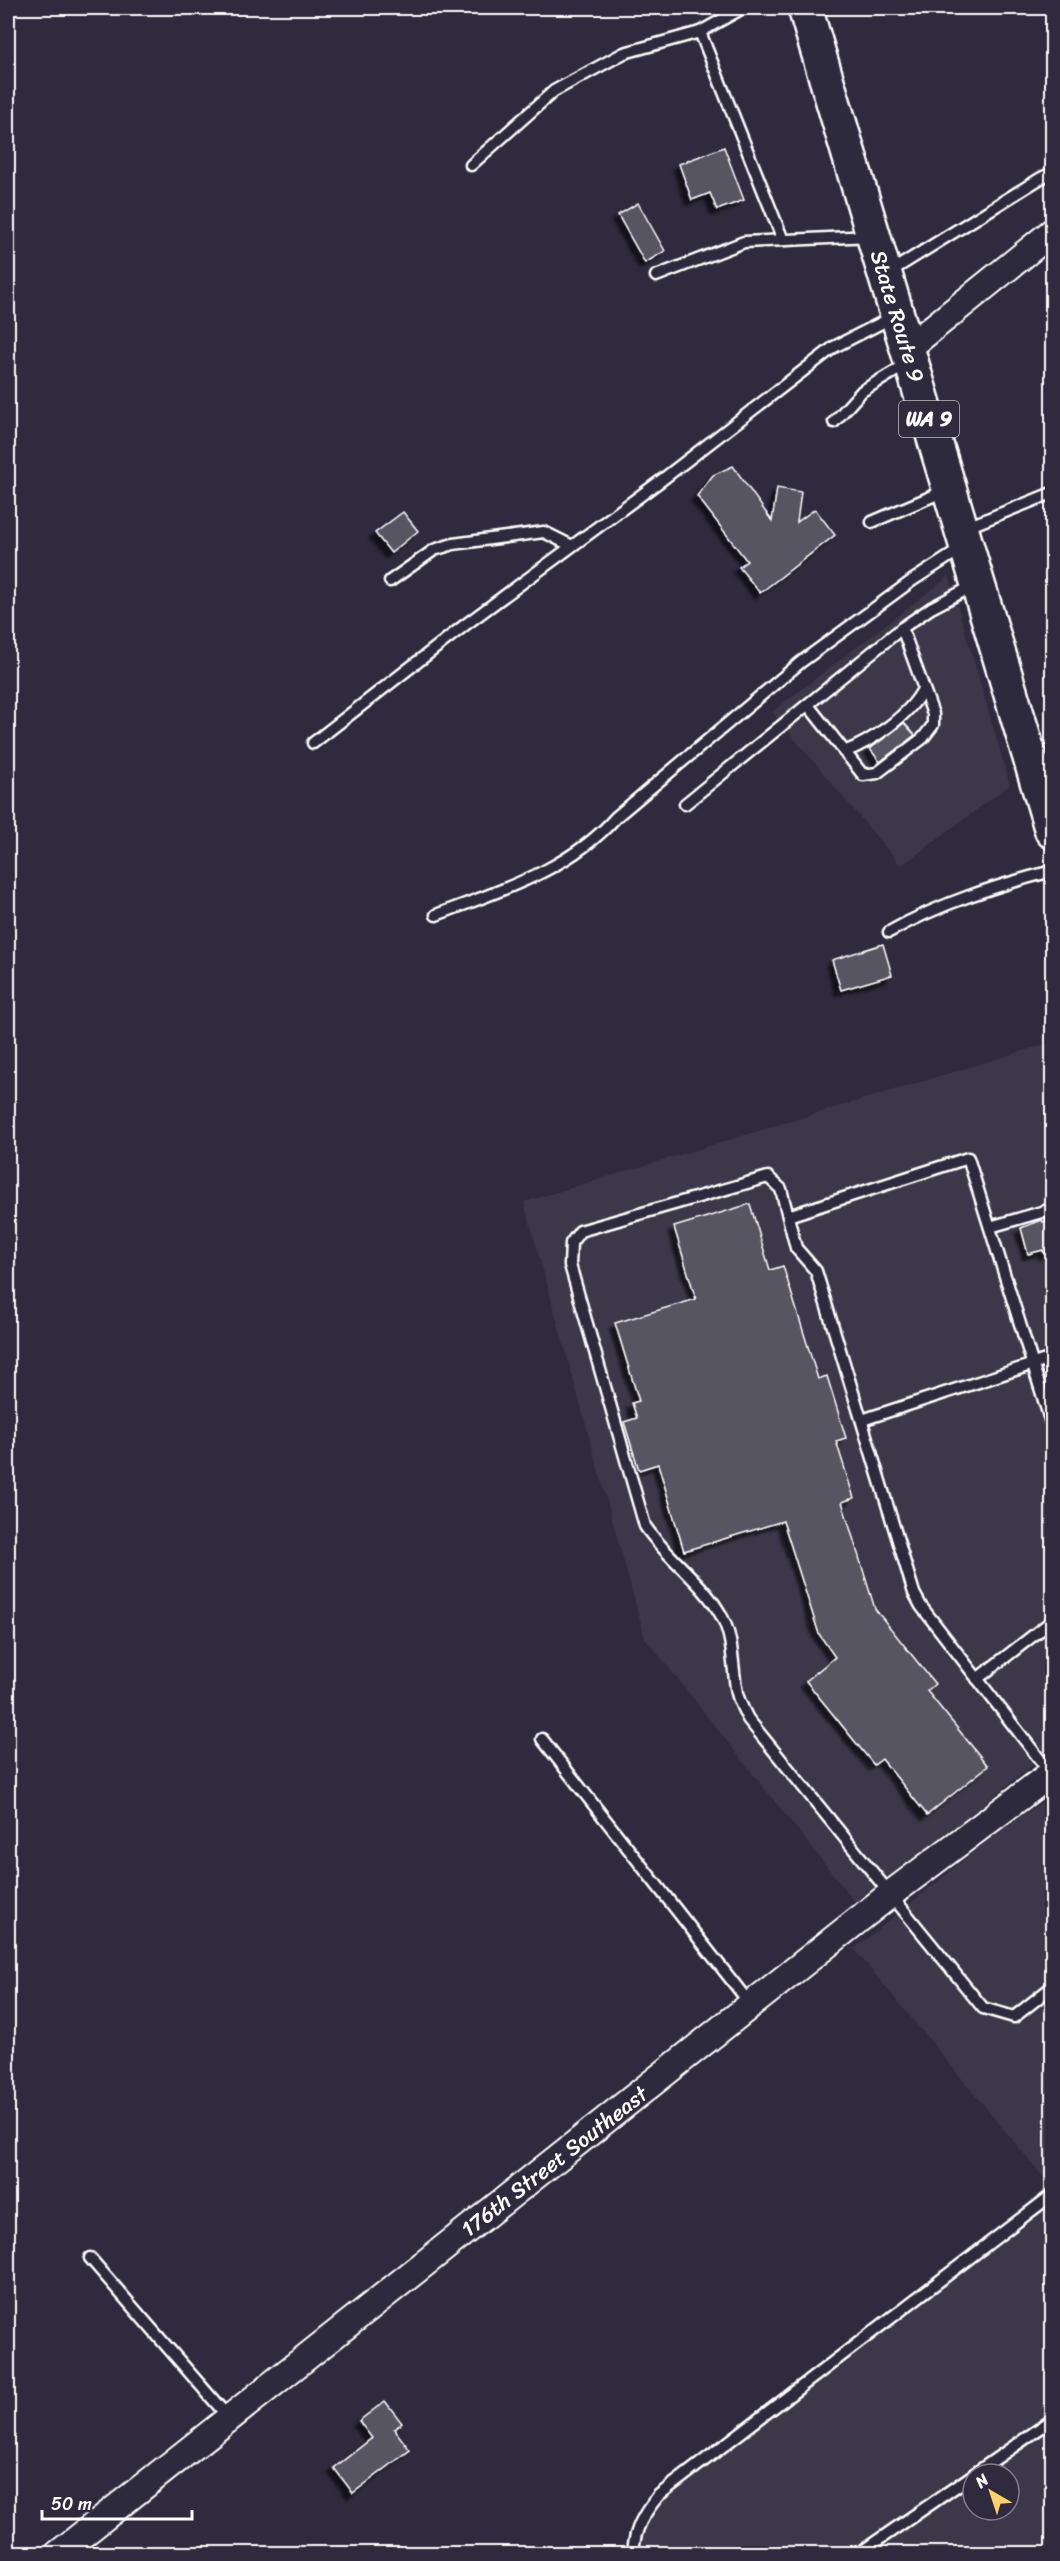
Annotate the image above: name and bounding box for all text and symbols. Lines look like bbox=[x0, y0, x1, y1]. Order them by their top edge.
street label: State Route 9 bbox=[859, 245, 936, 387]
road number: WA 9 bbox=[899, 401, 959, 437]
street label: 176th Street Southeast bbox=[452, 2075, 658, 2247]
north arrow bbox=[961, 2462, 1021, 2522]
text: N bbox=[968, 2465, 996, 2496]
scale bar bbox=[42, 2483, 192, 2521]
text: 50 m bbox=[51, 2488, 92, 2520]

